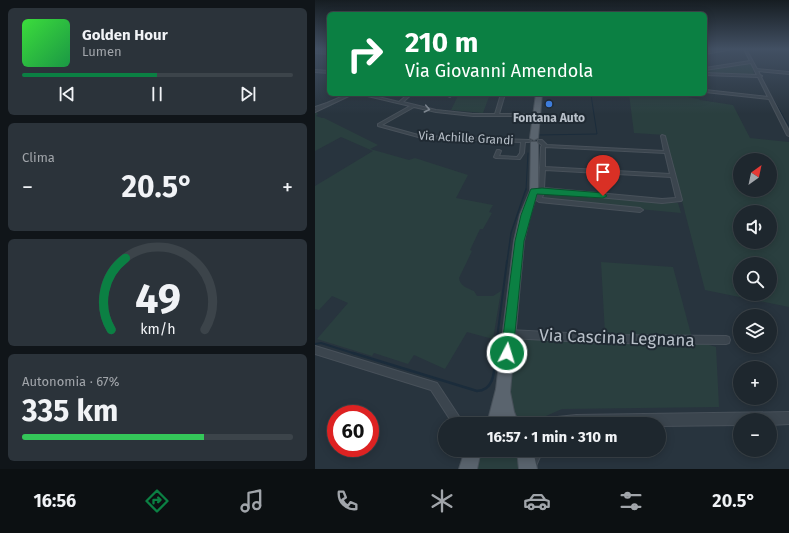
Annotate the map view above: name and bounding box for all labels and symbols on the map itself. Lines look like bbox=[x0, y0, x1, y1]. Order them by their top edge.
marker: Fontana Auto bbox=[544, 99, 554, 109]
one-way arrow bbox=[424, 104, 430, 112]
place label: Fontana Auto bbox=[513, 111, 585, 125]
street label: Via Achille Grandi bbox=[418, 129, 514, 147]
north arrow bbox=[733, 153, 777, 197]
pin bbox=[586, 155, 620, 196]
street label: Via Cascina Legnana bbox=[539, 325, 695, 351]
position arrow bbox=[486, 332, 528, 374]
speed limit sign: 60 bbox=[327, 405, 379, 457]

